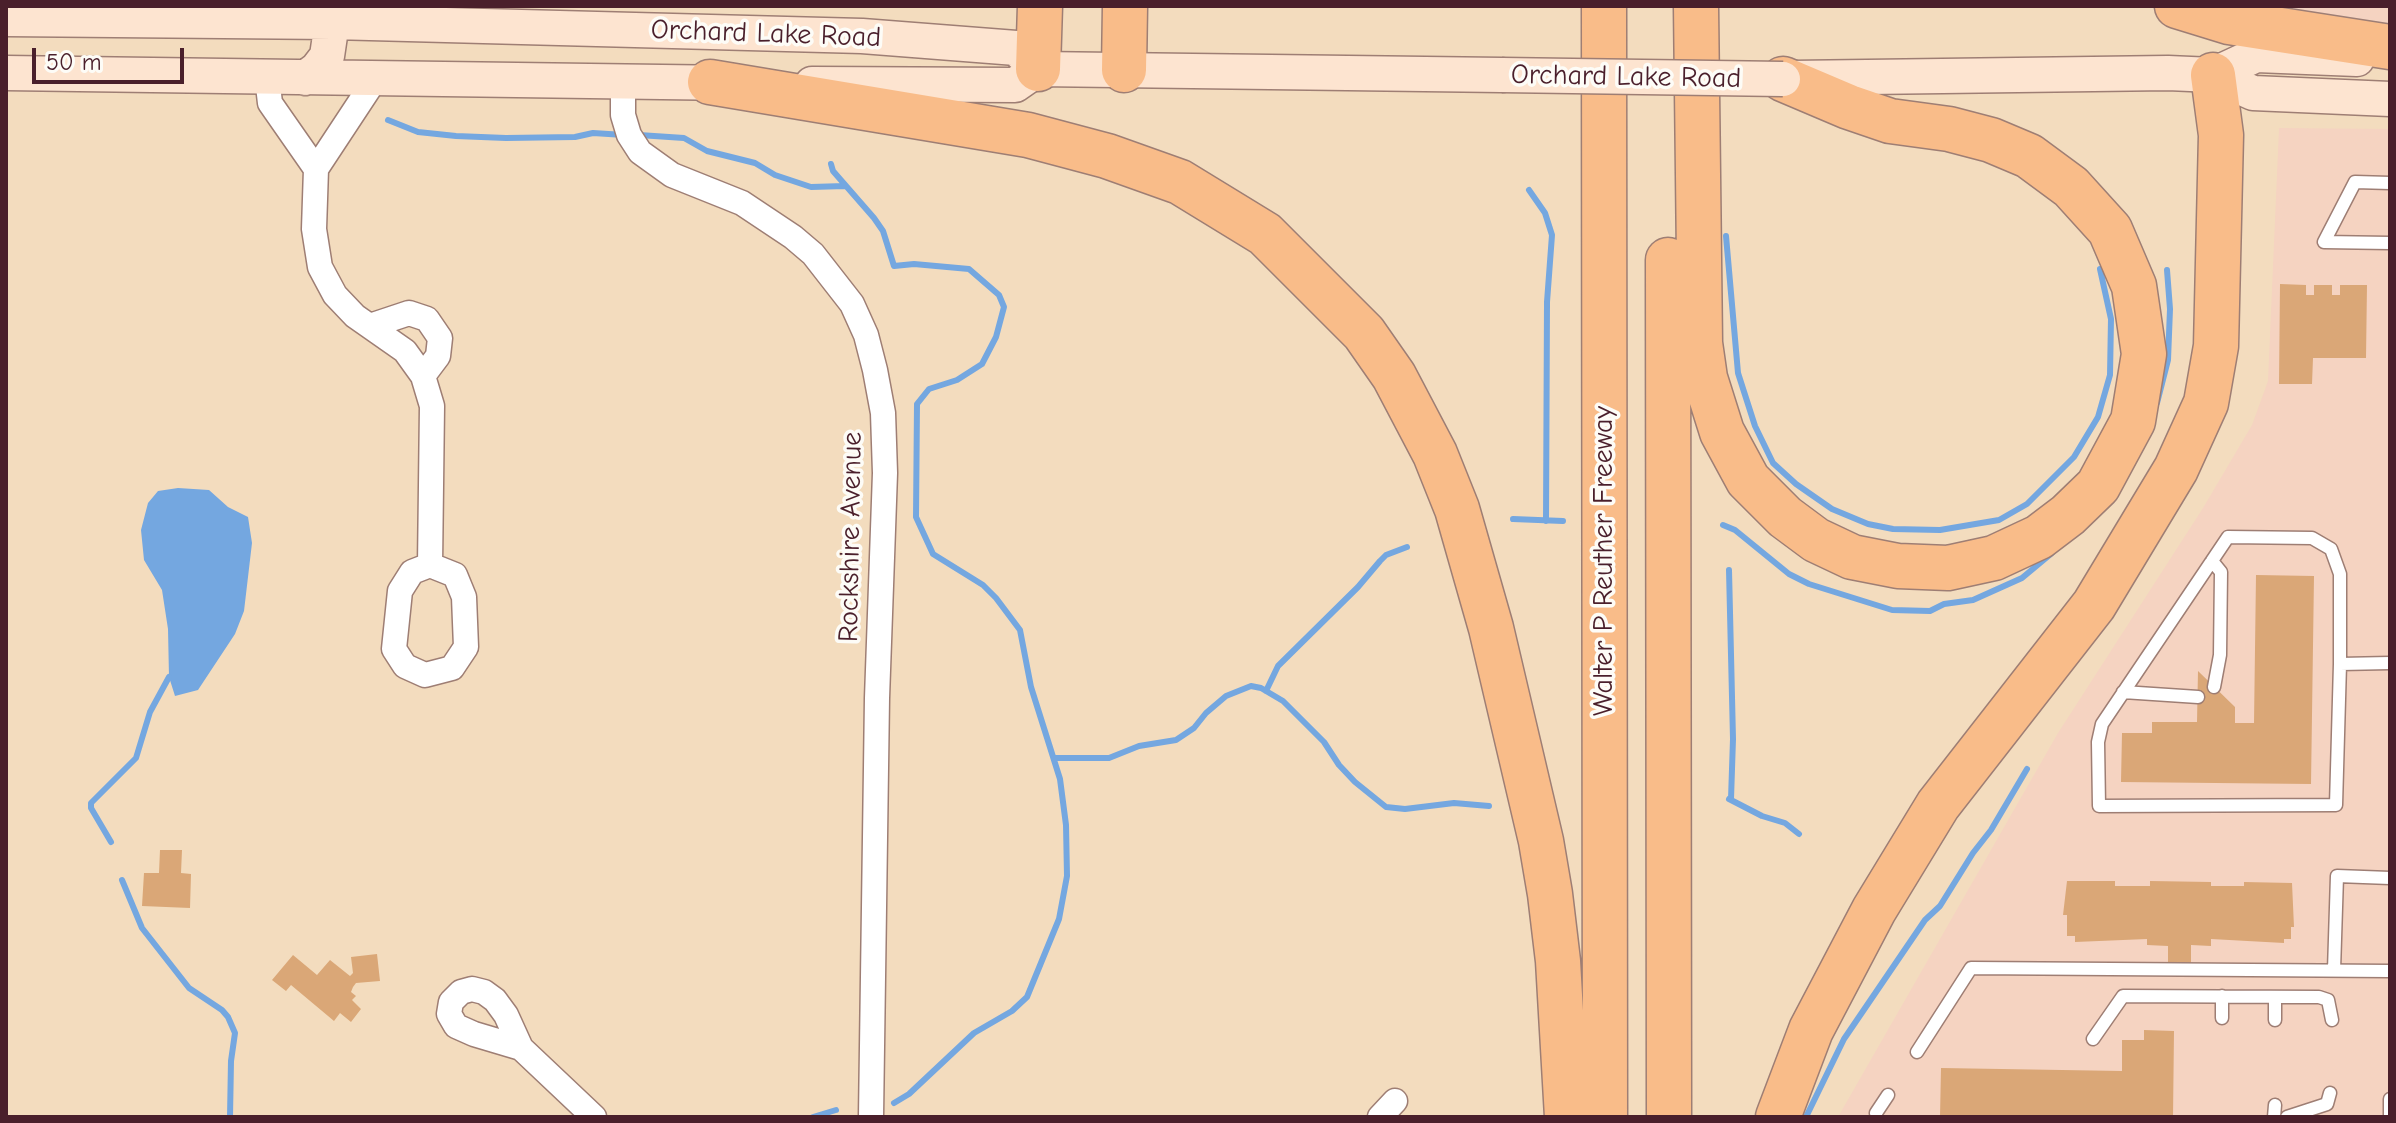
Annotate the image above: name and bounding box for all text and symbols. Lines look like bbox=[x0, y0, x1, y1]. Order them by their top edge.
street label: Orchard Lake Road bbox=[650, 13, 882, 55]
scale bar bbox=[36, 32, 188, 82]
text: 50 m bbox=[46, 48, 102, 76]
street label: Orchard Lake Road bbox=[1510, 58, 1742, 96]
street label: Walter P Reuther Freeway bbox=[1587, 406, 1621, 716]
street label: Rockshire Avenue bbox=[832, 431, 870, 643]

